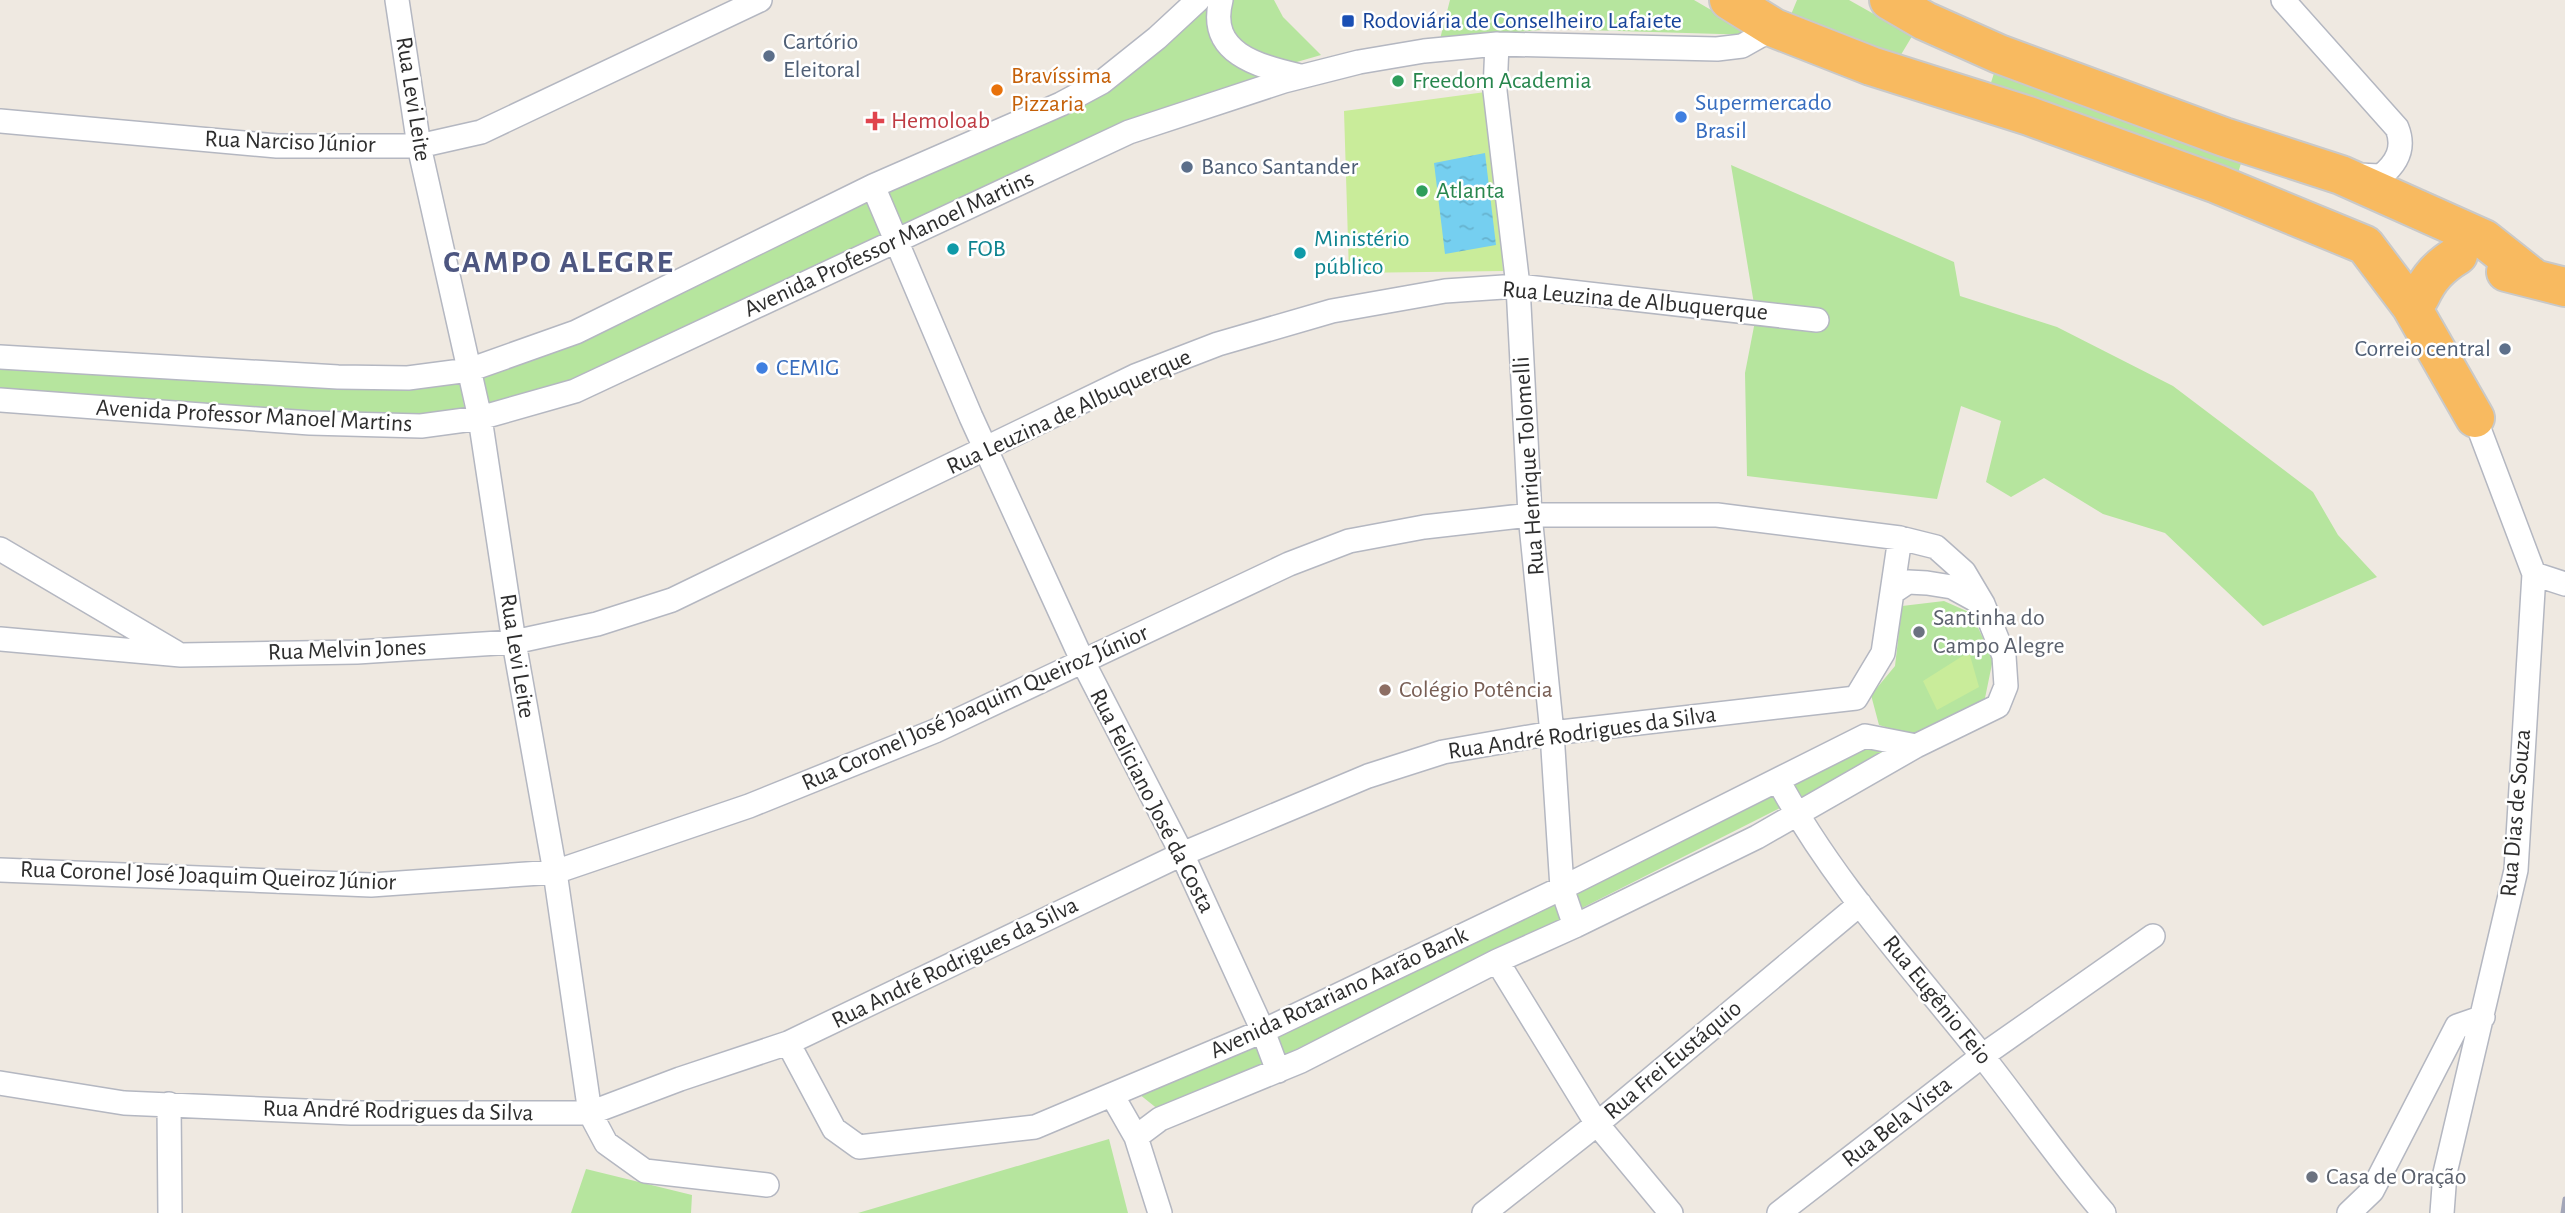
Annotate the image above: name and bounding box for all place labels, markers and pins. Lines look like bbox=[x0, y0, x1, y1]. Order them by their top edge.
place label: Rodoviária de Conselheiro Lafaiete bbox=[1362, 9, 1682, 33]
marker: Rodoviária de Conselheiro Lafaiete bbox=[1340, 13, 1356, 29]
place label: Cartório Eleitoral bbox=[783, 30, 861, 82]
marker: Cartório Eleitoral bbox=[761, 48, 777, 64]
place label: Bravíssima Pizzaria bbox=[1011, 64, 1112, 116]
place label: Freedom Academia bbox=[1412, 69, 1592, 93]
marker: Freedom Academia bbox=[1390, 73, 1406, 89]
marker: Bravíssima Pizzaria bbox=[989, 82, 1005, 98]
place label: Supermercado Brasil bbox=[1695, 91, 1832, 143]
place label: Hemoloab bbox=[891, 109, 990, 133]
marker: Supermercado Brasil bbox=[1673, 109, 1689, 125]
marker: Hemoloab bbox=[865, 111, 885, 131]
place label: Banco Santander bbox=[1201, 155, 1359, 179]
marker: Banco Santander bbox=[1179, 159, 1195, 175]
place label: Atlanta bbox=[1436, 179, 1505, 203]
marker: Atlanta bbox=[1414, 183, 1430, 199]
place label: Ministério público bbox=[1314, 227, 1410, 279]
place label: FOB bbox=[967, 237, 1006, 261]
marker: FOB bbox=[945, 241, 961, 257]
marker: Ministério público bbox=[1292, 245, 1308, 261]
place label: Correio central bbox=[2354, 337, 2491, 361]
marker: Correio central bbox=[2497, 341, 2513, 357]
place label: CEMIG bbox=[776, 356, 839, 380]
marker: CEMIG bbox=[754, 360, 770, 376]
place label: Santinha do Campo Alegre bbox=[1933, 606, 2065, 658]
marker: Santinha do Campo Alegre bbox=[1911, 624, 1927, 640]
place label: Colégio Potência bbox=[1399, 678, 1553, 702]
marker: Colégio Potência bbox=[1377, 682, 1393, 698]
place label: Casa de Oração bbox=[2326, 1165, 2467, 1189]
marker: Casa de Oração bbox=[2304, 1169, 2320, 1185]

